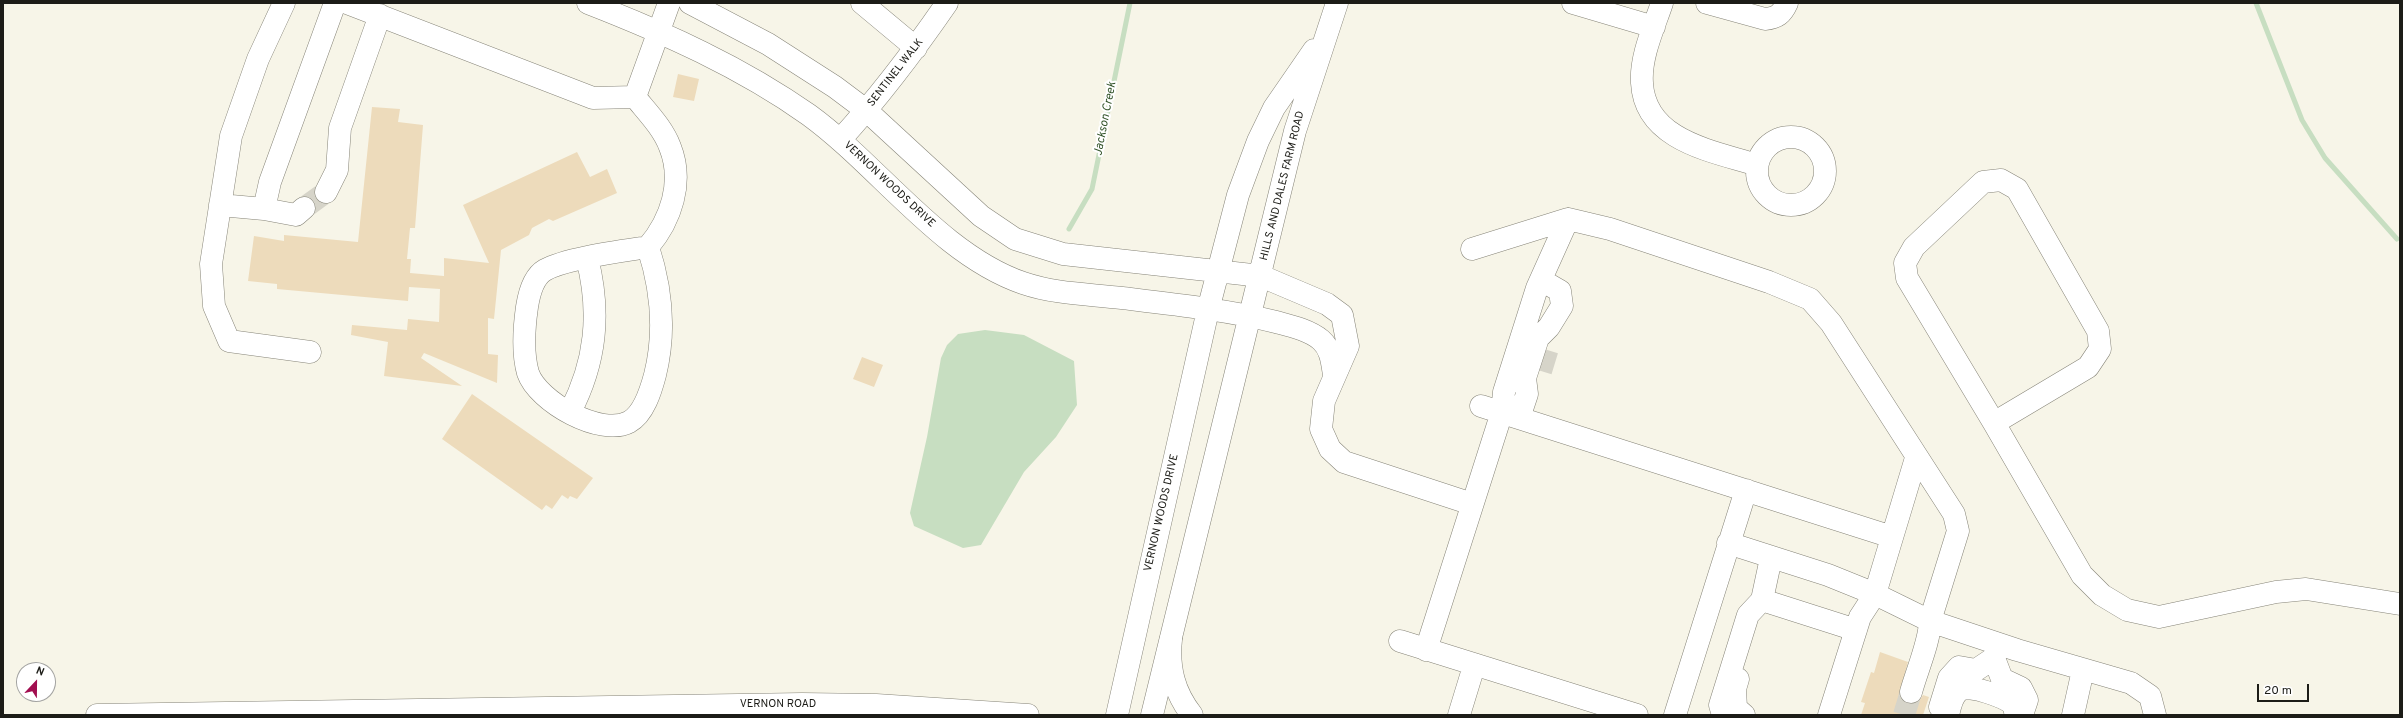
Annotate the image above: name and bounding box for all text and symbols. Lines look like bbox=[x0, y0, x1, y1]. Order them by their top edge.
street label: SENTINEL WALK bbox=[865, 36, 927, 110]
water label: Jackson Creek bbox=[1092, 81, 1120, 157]
street label: HILLS AND DALES FARM ROAD bbox=[1258, 110, 1308, 262]
street label: VERNON WOODS DRIVE bbox=[841, 139, 937, 231]
street label: VERNON WOODS DRIVE bbox=[1142, 453, 1182, 573]
north arrow bbox=[16, 662, 56, 702]
text: N bbox=[34, 664, 46, 680]
scale bar bbox=[2259, 676, 2311, 702]
text: 20 m bbox=[2264, 683, 2292, 699]
street label: VERNON ROAD bbox=[740, 698, 816, 712]

